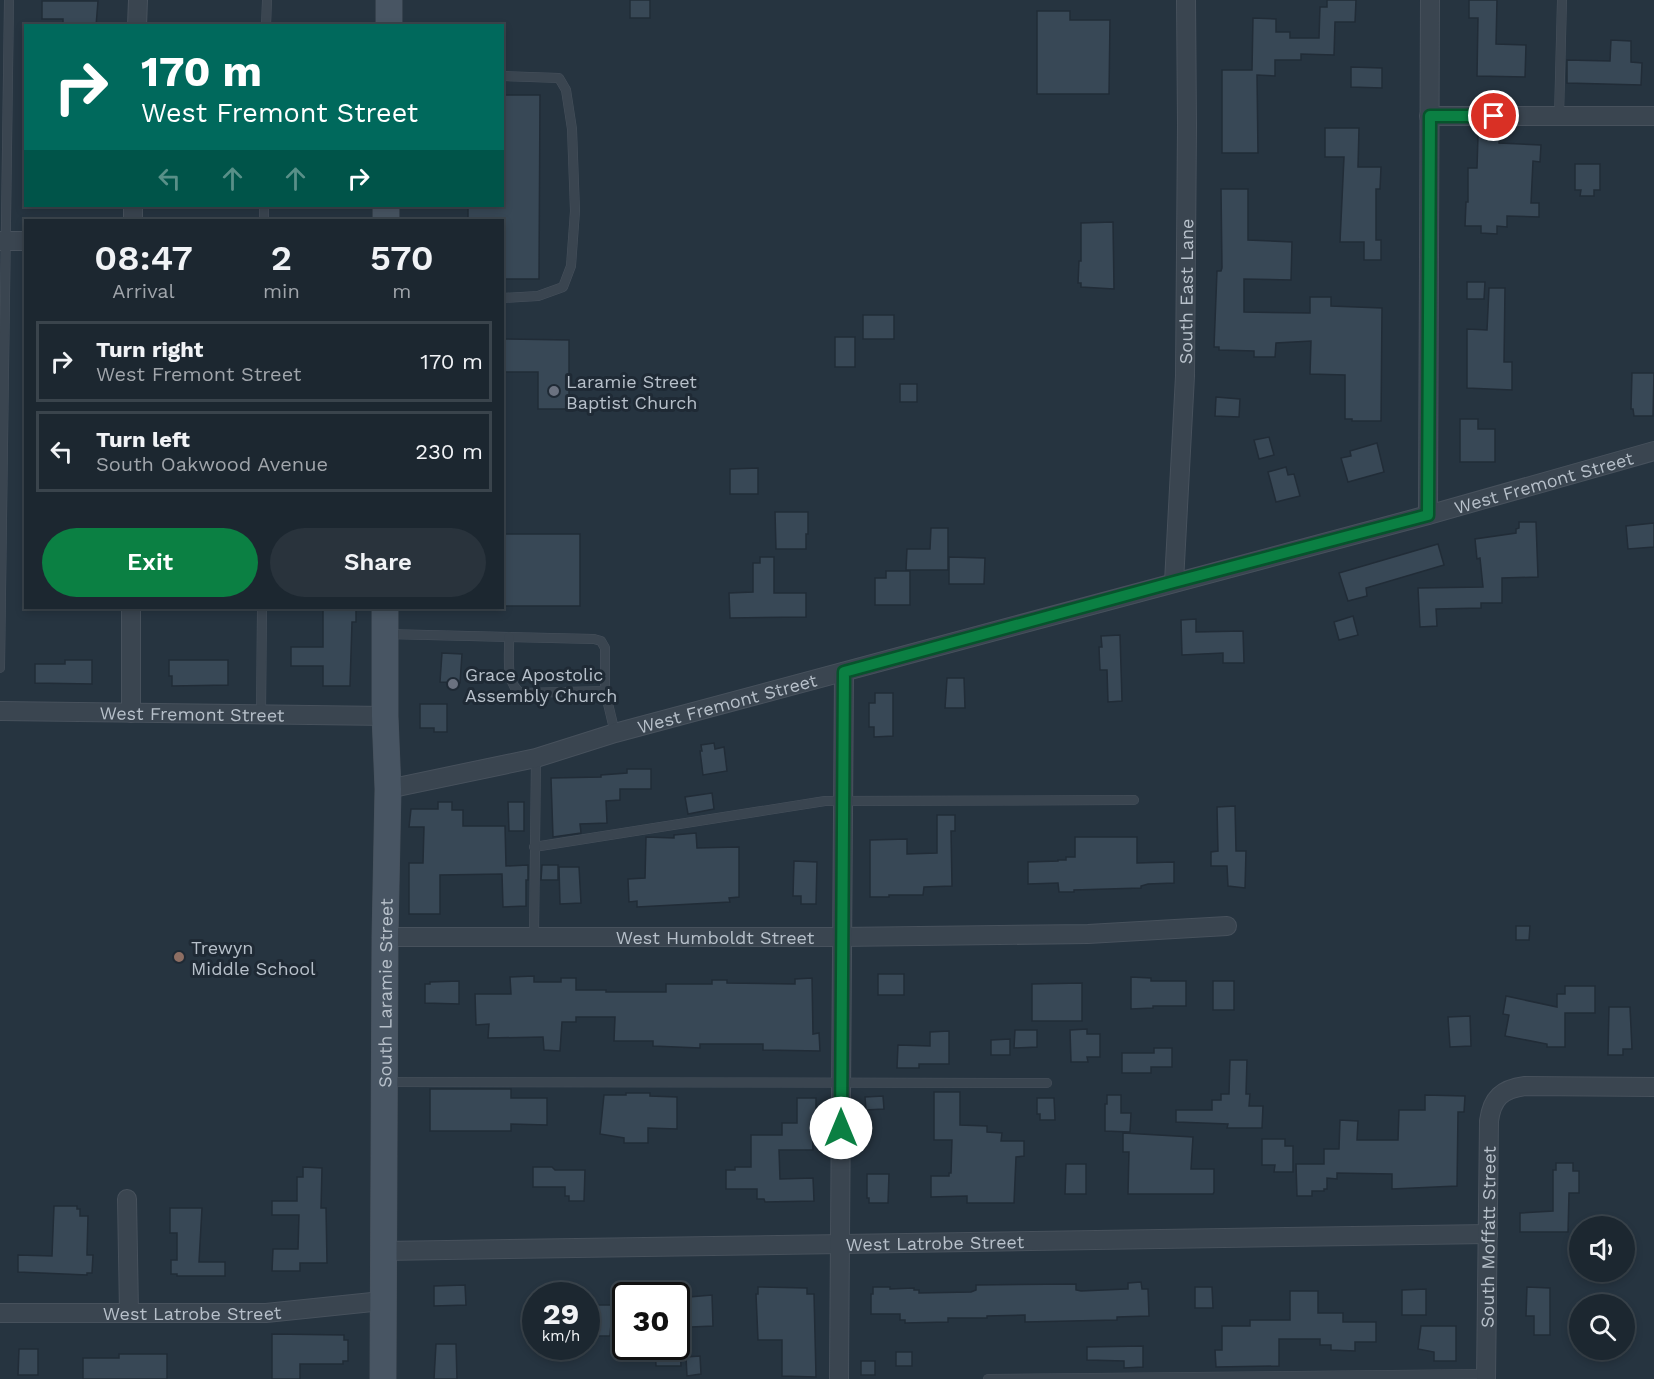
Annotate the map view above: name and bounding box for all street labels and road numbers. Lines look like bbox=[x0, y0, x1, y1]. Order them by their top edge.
street label: South East Lane bbox=[1175, 218, 1197, 364]
street label: West Fremont Street bbox=[1452, 447, 1636, 518]
street label: West Fremont Street bbox=[635, 669, 819, 737]
street label: West Fremont Street bbox=[99, 702, 285, 725]
street label: South Laramie Street bbox=[374, 898, 396, 1088]
street label: West Humboldt Street bbox=[616, 927, 815, 948]
street label: South Moffatt Street bbox=[1476, 1145, 1499, 1328]
street label: West Latrobe Street bbox=[846, 1231, 1025, 1254]
street label: West Latrobe Street bbox=[103, 1301, 283, 1324]

